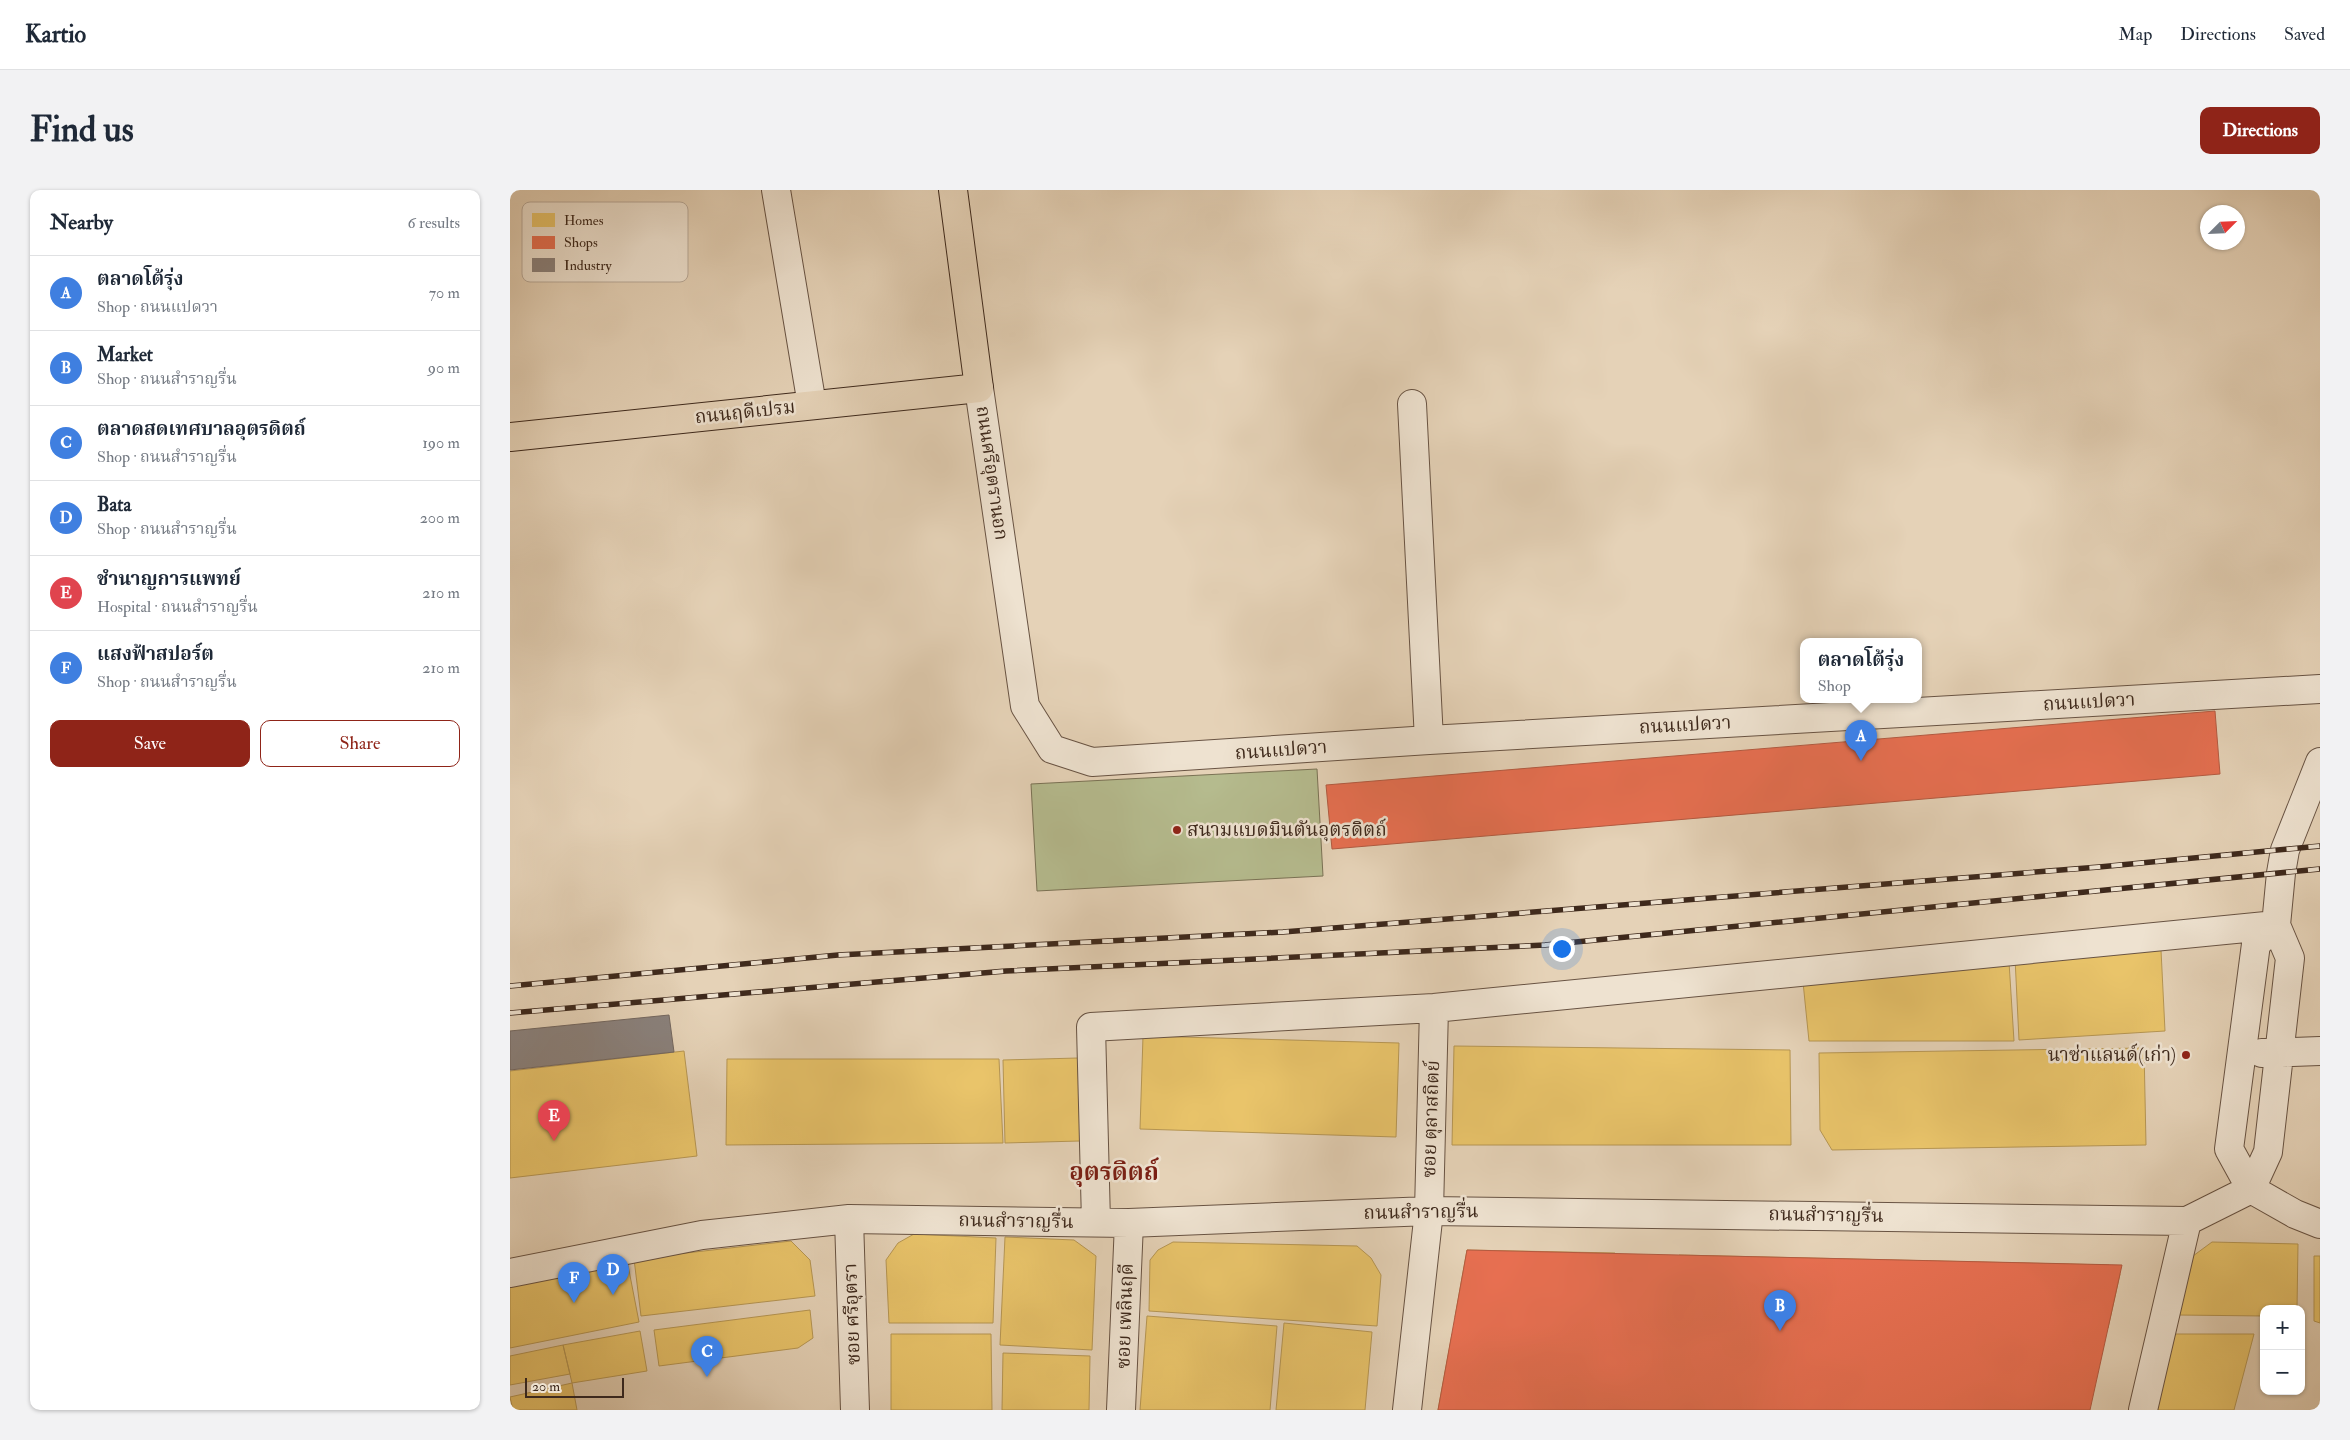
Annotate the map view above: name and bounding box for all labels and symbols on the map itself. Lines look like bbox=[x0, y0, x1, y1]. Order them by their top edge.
legend bbox=[522, 202, 688, 282]
north arrow bbox=[2200, 205, 2245, 250]
text: Homes bbox=[564, 212, 604, 229]
text: Shops bbox=[564, 234, 598, 252]
text: Industry bbox=[564, 257, 613, 275]
street label: ถนนฤดีเปรม bbox=[694, 395, 796, 429]
street label: ถนนศรีอุตรานอก bbox=[971, 404, 1013, 542]
street label: ถนนแปดวา bbox=[2042, 688, 2136, 716]
street label: ถนนแปดวา bbox=[1638, 711, 1732, 739]
pin: A bbox=[1845, 720, 1877, 761]
street label: ถนนแปดวา bbox=[1234, 735, 1328, 765]
place label: สนามแบดมินตันอุตรดิตถ์ bbox=[1187, 818, 1387, 842]
marker: สนามแบดมินตันอุตรดิตถ์ bbox=[1171, 824, 1183, 836]
your location bbox=[1549, 936, 1575, 962]
place label: นาซ่าแลนด์(เก่า) bbox=[2048, 1043, 2176, 1067]
marker: นาซ่าแลนด์(เก่า) bbox=[2180, 1049, 2192, 1061]
street label: ซอย ตุลาสถิตย์ bbox=[1417, 1060, 1445, 1178]
pin: E bbox=[538, 1100, 570, 1141]
district label: อุตรดิตถ์ bbox=[1069, 1157, 1160, 1188]
street label: ถนนสำราญรื่น bbox=[1363, 1196, 1479, 1225]
street label: ถนนสำราญรื่น bbox=[1768, 1199, 1884, 1228]
street label: ถนนสำราญรื่น bbox=[958, 1205, 1074, 1234]
pin: D bbox=[597, 1254, 629, 1295]
pin: F bbox=[558, 1262, 590, 1303]
street label: ซอย ศรีอุตรา bbox=[838, 1263, 866, 1365]
street label: ซอย เพลินฤดี bbox=[1111, 1263, 1139, 1369]
pin: B bbox=[1764, 1290, 1796, 1331]
pin: C bbox=[691, 1336, 723, 1377]
scale bar bbox=[525, 1375, 624, 1398]

